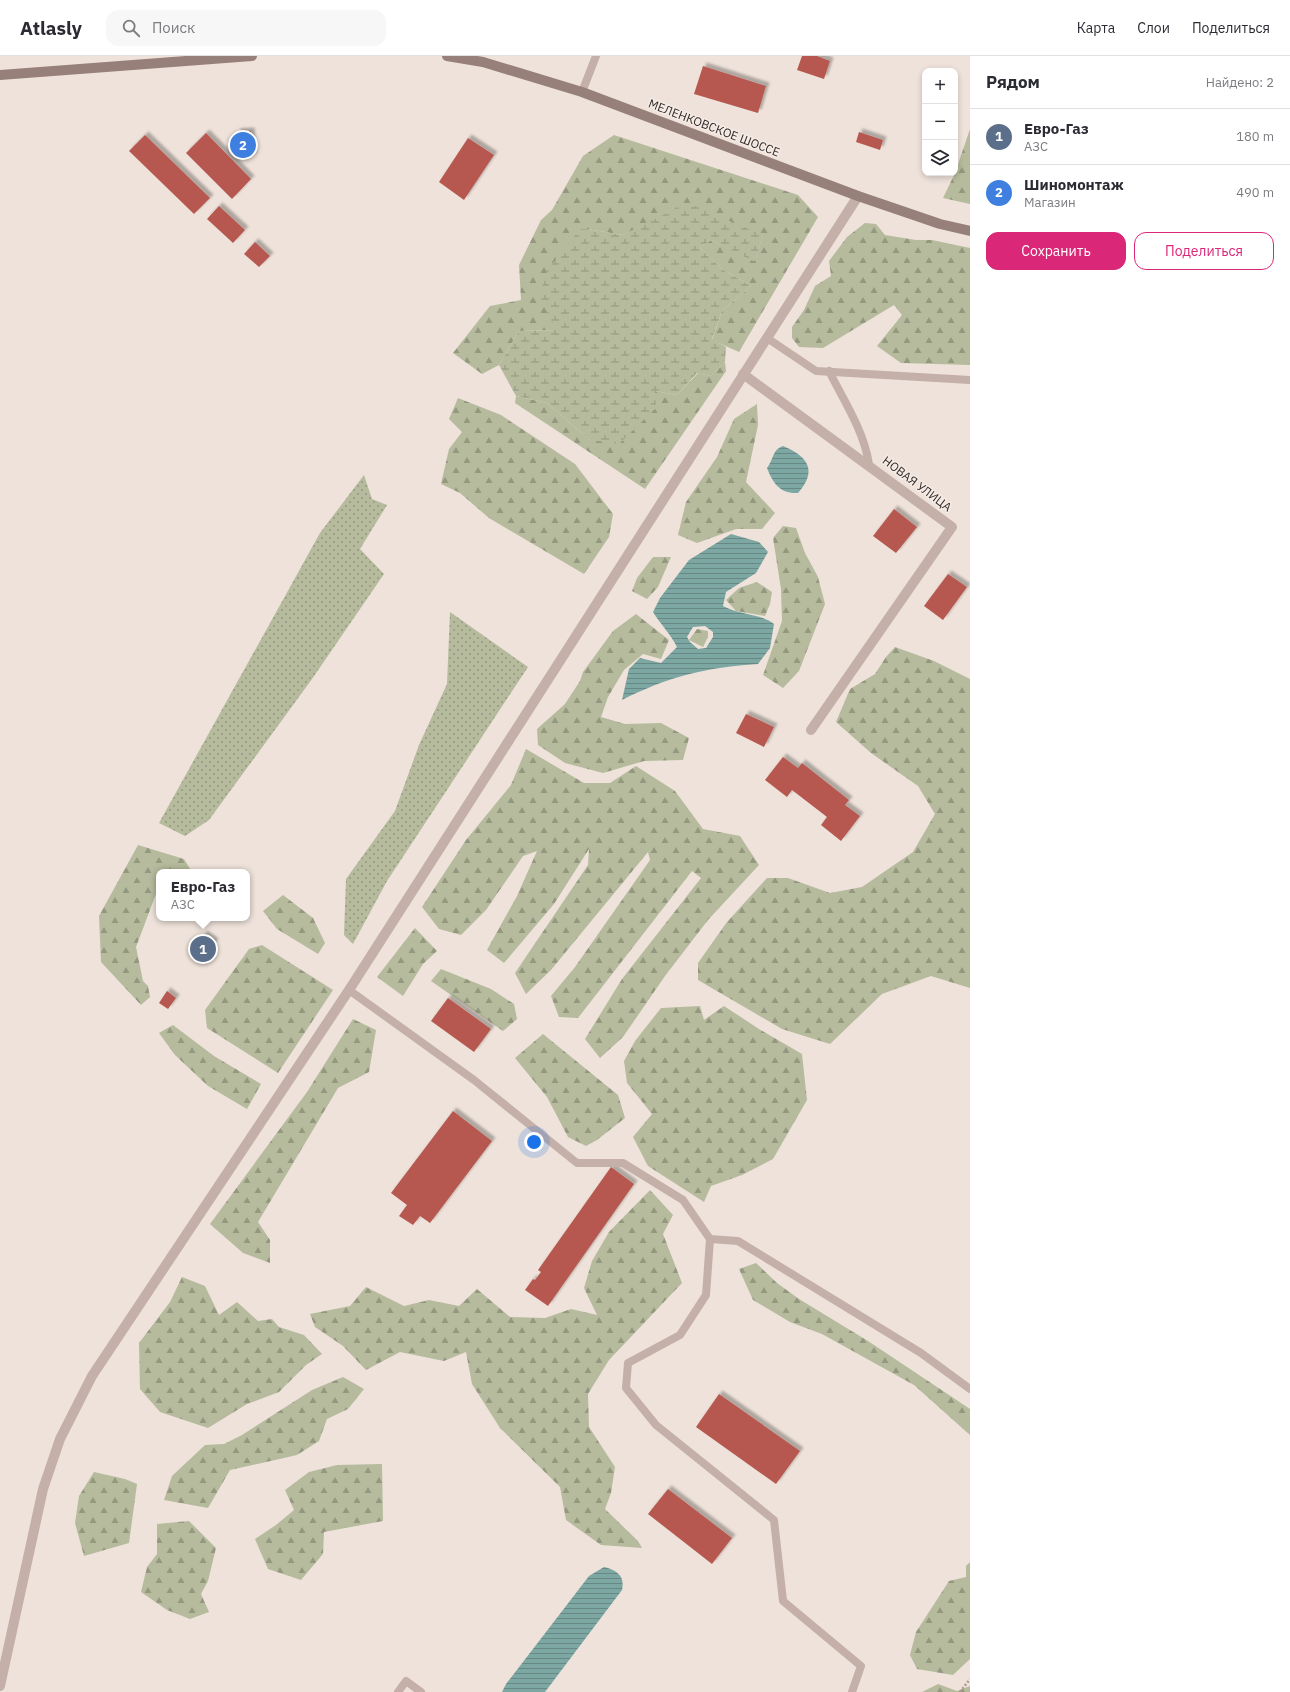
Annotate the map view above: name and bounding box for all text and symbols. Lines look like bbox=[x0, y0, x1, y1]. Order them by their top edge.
search box bbox=[106, 10, 386, 46]
text: Atlasly bbox=[20, 16, 82, 40]
icon: search bbox=[120, 17, 142, 39]
text: Поиск bbox=[152, 18, 195, 37]
text: Карта bbox=[1077, 19, 1115, 37]
text: Слои bbox=[1137, 19, 1170, 37]
text: Поделиться bbox=[1192, 19, 1270, 37]
map controls bbox=[922, 68, 958, 176]
button: + bbox=[922, 68, 958, 104]
text: Рядом bbox=[986, 71, 1040, 93]
text: Найдено: 2 bbox=[1206, 74, 1274, 91]
street label: МЕЛЕНКОВСКОЕ ШОССЕ bbox=[646, 96, 782, 160]
button: − bbox=[922, 104, 958, 140]
text: Евро-Газ bbox=[1024, 119, 1089, 138]
text: 1 bbox=[995, 128, 1003, 145]
text: 180 m bbox=[1236, 128, 1274, 145]
pin: 2 bbox=[230, 130, 256, 160]
text: АЗС bbox=[1024, 138, 1048, 155]
button: layers bbox=[922, 140, 958, 176]
text: Шиномонтаж bbox=[1024, 175, 1124, 194]
text: 2 bbox=[995, 184, 1003, 201]
text: 490 m bbox=[1236, 184, 1274, 201]
text: Магазин bbox=[1024, 194, 1076, 211]
button: Сохранить bbox=[986, 232, 1126, 270]
button: Поделиться bbox=[1134, 232, 1274, 270]
street label: НОВАЯ УЛИЦА bbox=[880, 453, 955, 515]
popup bbox=[156, 869, 250, 921]
text: Евро-Газ bbox=[171, 877, 235, 896]
text: АЗС bbox=[171, 896, 195, 913]
pin: 1 bbox=[190, 934, 216, 964]
your location bbox=[524, 1132, 544, 1152]

